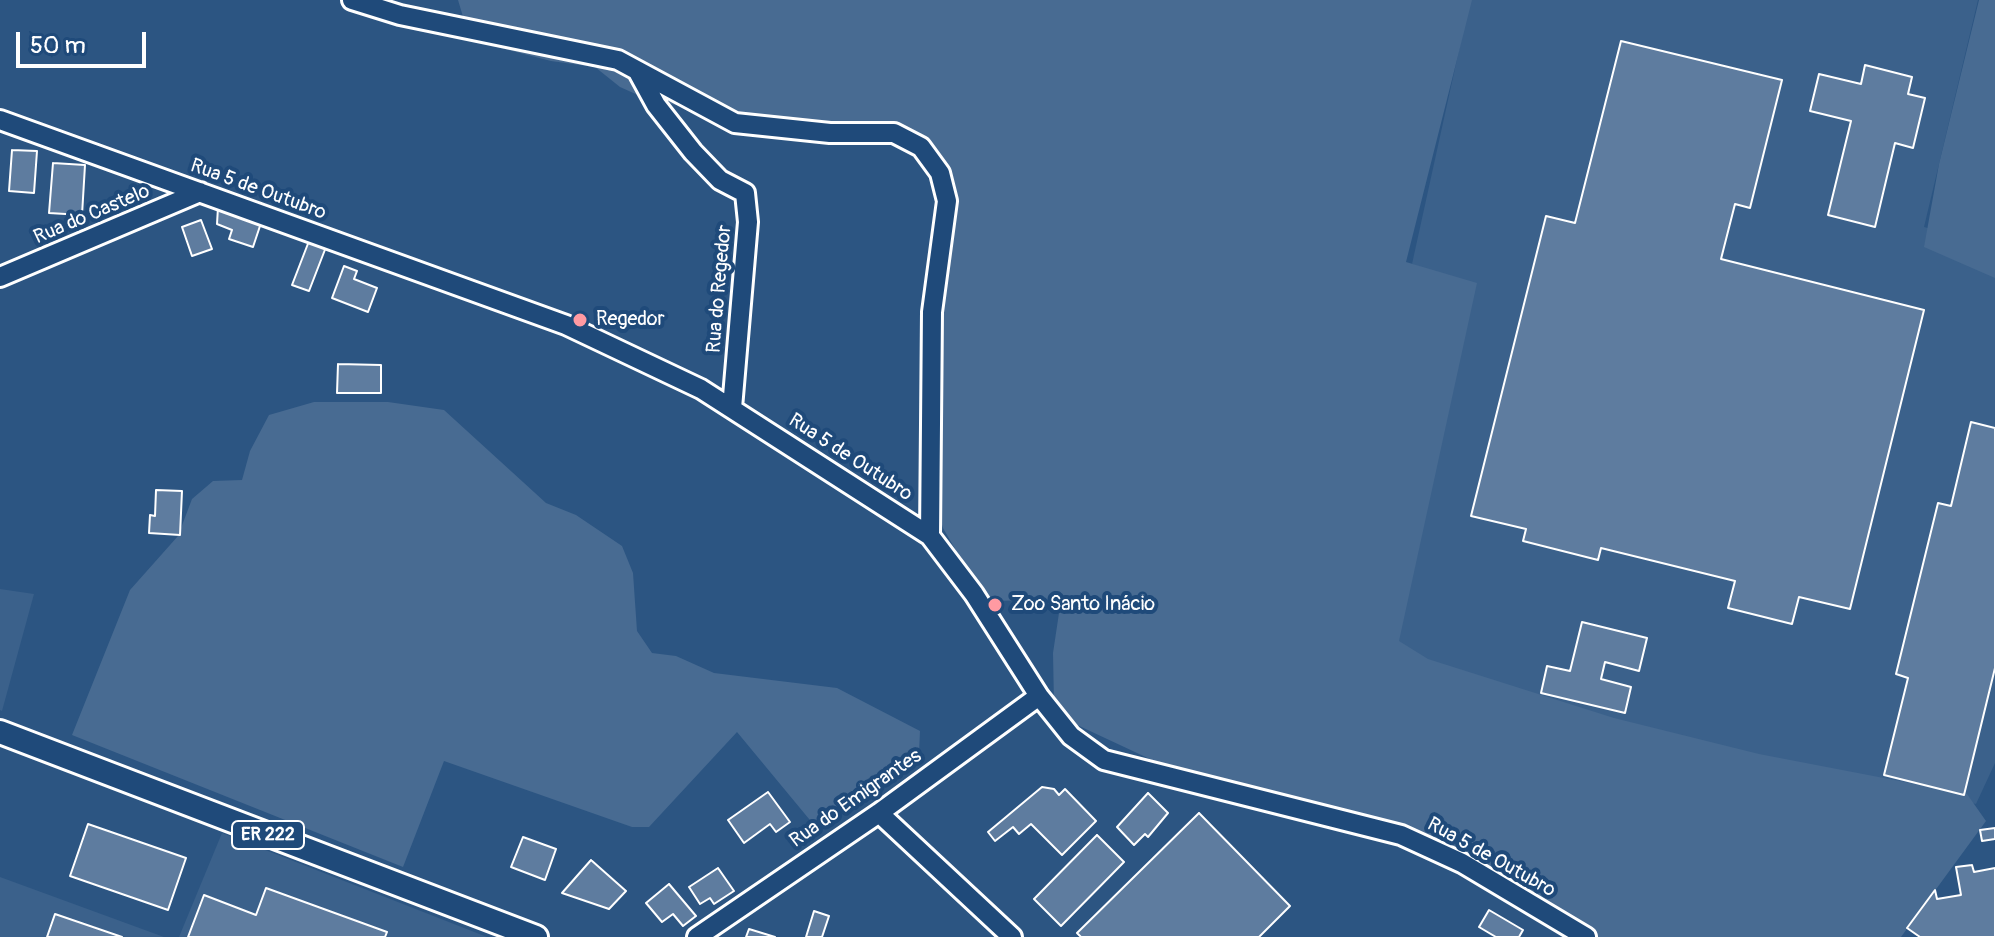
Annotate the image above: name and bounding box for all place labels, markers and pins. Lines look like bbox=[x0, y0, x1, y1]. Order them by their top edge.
place label: Regedor bbox=[596, 308, 665, 332]
marker: Regedor bbox=[571, 311, 589, 329]
place label: Zoo Santo Inácio bbox=[1011, 593, 1155, 617]
marker: Zoo Santo Inácio bbox=[986, 596, 1004, 614]

